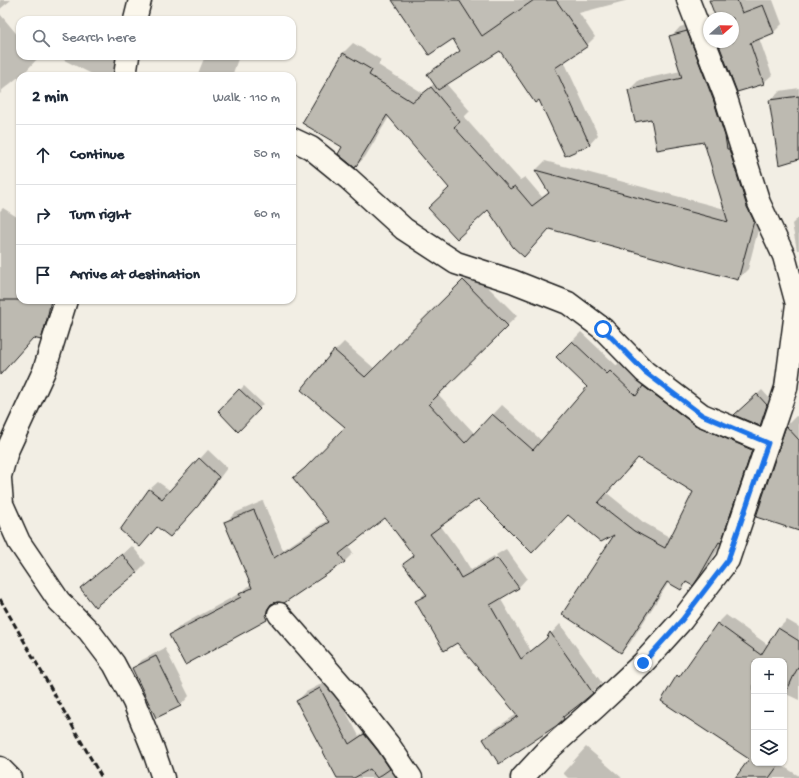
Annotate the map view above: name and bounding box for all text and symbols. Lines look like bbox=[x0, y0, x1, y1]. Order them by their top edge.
north arrow bbox=[703, 12, 739, 48]
search box bbox=[16, 16, 296, 60]
icon: search bbox=[30, 27, 52, 49]
text: Search here bbox=[62, 29, 136, 47]
text: 2 min bbox=[32, 88, 68, 108]
text: Walk · 110 m bbox=[213, 91, 280, 106]
icon: ahead bbox=[32, 144, 54, 166]
text: Continue bbox=[70, 146, 124, 164]
text: 50 m bbox=[253, 147, 280, 162]
icon: right bbox=[32, 204, 54, 226]
text: Turn right bbox=[70, 206, 130, 224]
text: 60 m bbox=[254, 207, 280, 222]
icon: arrive bbox=[32, 264, 54, 286]
text: Arrive at destination bbox=[70, 266, 200, 284]
route start bbox=[594, 320, 612, 338]
route end bbox=[634, 654, 652, 672]
map controls bbox=[751, 658, 787, 766]
button: + bbox=[751, 658, 787, 694]
button: − bbox=[751, 694, 787, 730]
button: layers bbox=[751, 730, 787, 766]

